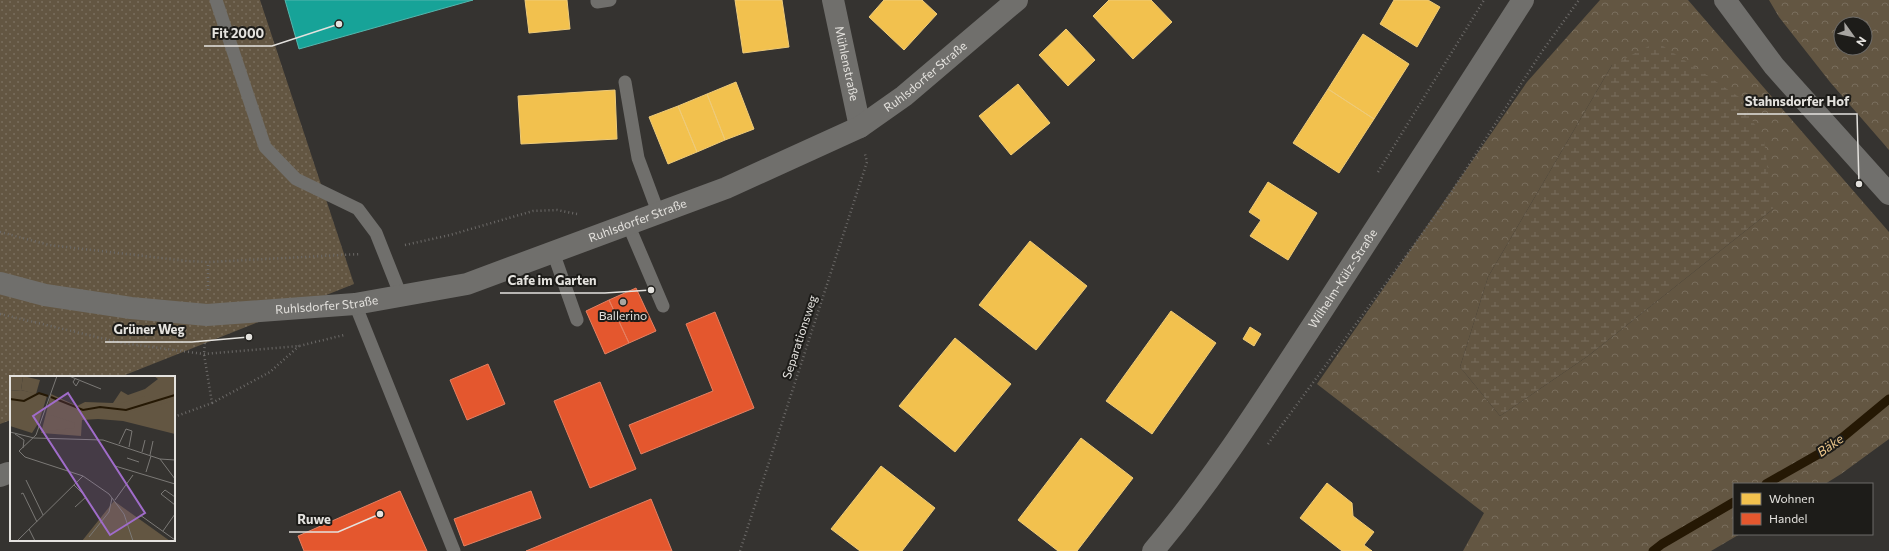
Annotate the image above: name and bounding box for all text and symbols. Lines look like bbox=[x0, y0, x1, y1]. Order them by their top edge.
north arrow bbox=[1833, 16, 1873, 56]
callout: Fit 2000 bbox=[204, 21, 272, 46]
text: Fit 2000 bbox=[212, 25, 265, 41]
street label: Mühlenstraße bbox=[833, 25, 862, 102]
text: N bbox=[1854, 35, 1870, 49]
street label: Ruhlsdorfer Straße bbox=[881, 38, 969, 114]
callout: Stahnsdorfer Hof bbox=[1737, 89, 1857, 114]
text: Stahnsdorfer Hof bbox=[1745, 93, 1850, 109]
street label: Ruhlsdorfer Straße bbox=[586, 195, 688, 244]
street label: Wilhelm-Külz-Straße bbox=[1305, 226, 1379, 330]
callout: Cafe im Garten bbox=[500, 268, 605, 293]
text: Cafe im Garten bbox=[507, 272, 597, 288]
street label: Ruhlsdorfer Straße bbox=[275, 292, 379, 316]
street label: Separationsweg bbox=[779, 293, 819, 380]
marker: Ballerino bbox=[618, 297, 628, 307]
place label: Ballerino bbox=[599, 308, 647, 322]
callout: Grüner Weg bbox=[105, 317, 192, 342]
text: Grüner Weg bbox=[113, 321, 185, 337]
inset map bbox=[10, 376, 175, 541]
water label: Bäke bbox=[1814, 430, 1846, 460]
legend bbox=[1733, 483, 1873, 535]
text: Wohnen bbox=[1769, 491, 1815, 505]
callout: Ruwe bbox=[289, 507, 338, 532]
text: Ruwe bbox=[297, 511, 331, 527]
text: Handel bbox=[1769, 511, 1807, 525]

